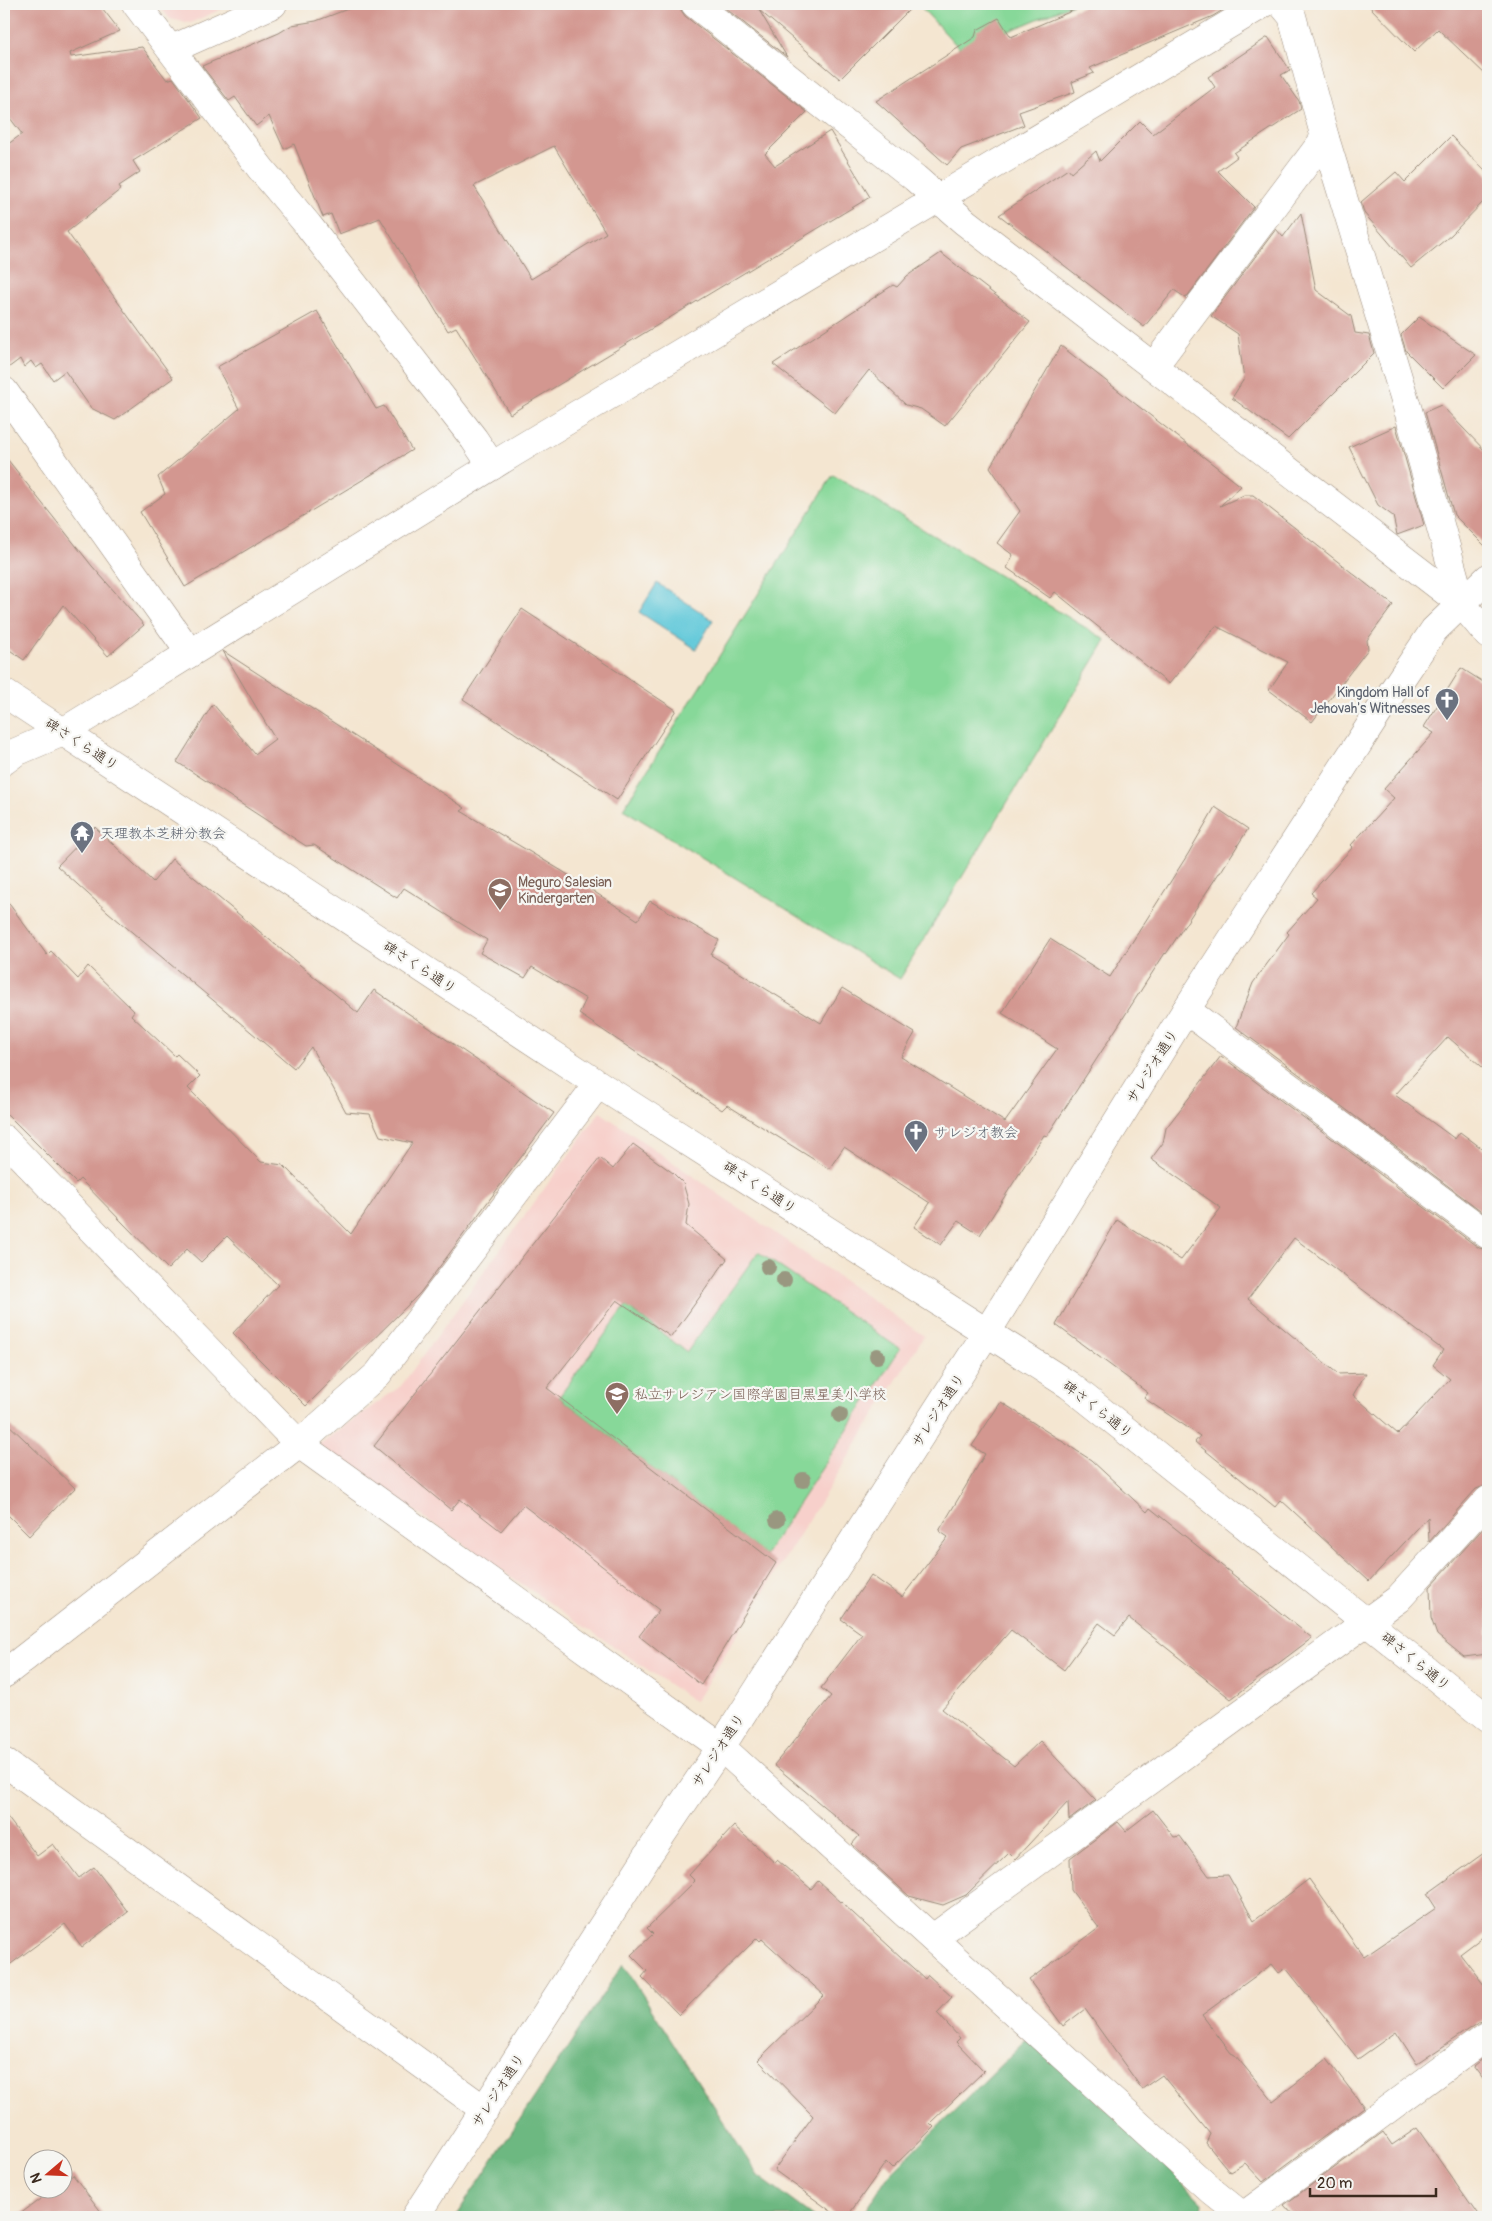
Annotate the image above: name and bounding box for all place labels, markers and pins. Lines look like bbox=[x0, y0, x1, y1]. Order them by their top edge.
place label: Kingdom Hall of Jehovah's Witnesses bbox=[1310, 684, 1431, 717]
church icon: Kingdom Hall of Jehovah's Witnesses bbox=[1434, 687, 1460, 721]
temple icon: 天理教本芝耕分教会 bbox=[69, 820, 95, 854]
place label: 天理教本芝耕分教会 bbox=[100, 825, 226, 842]
place label: Meguro Salesian Kindergarten bbox=[518, 874, 612, 907]
school or university icon: Meguro Salesian Kindergarten bbox=[487, 877, 513, 911]
church icon: サレジオ教会 bbox=[903, 1119, 929, 1153]
place label: サレジオ教会 bbox=[934, 1124, 1018, 1141]
school or university icon: 私立サレジアン国際学園目黒星美小学校 bbox=[604, 1381, 630, 1415]
place label: 私立サレジアン国際学園目黒星美小学校 bbox=[634, 1386, 886, 1403]

